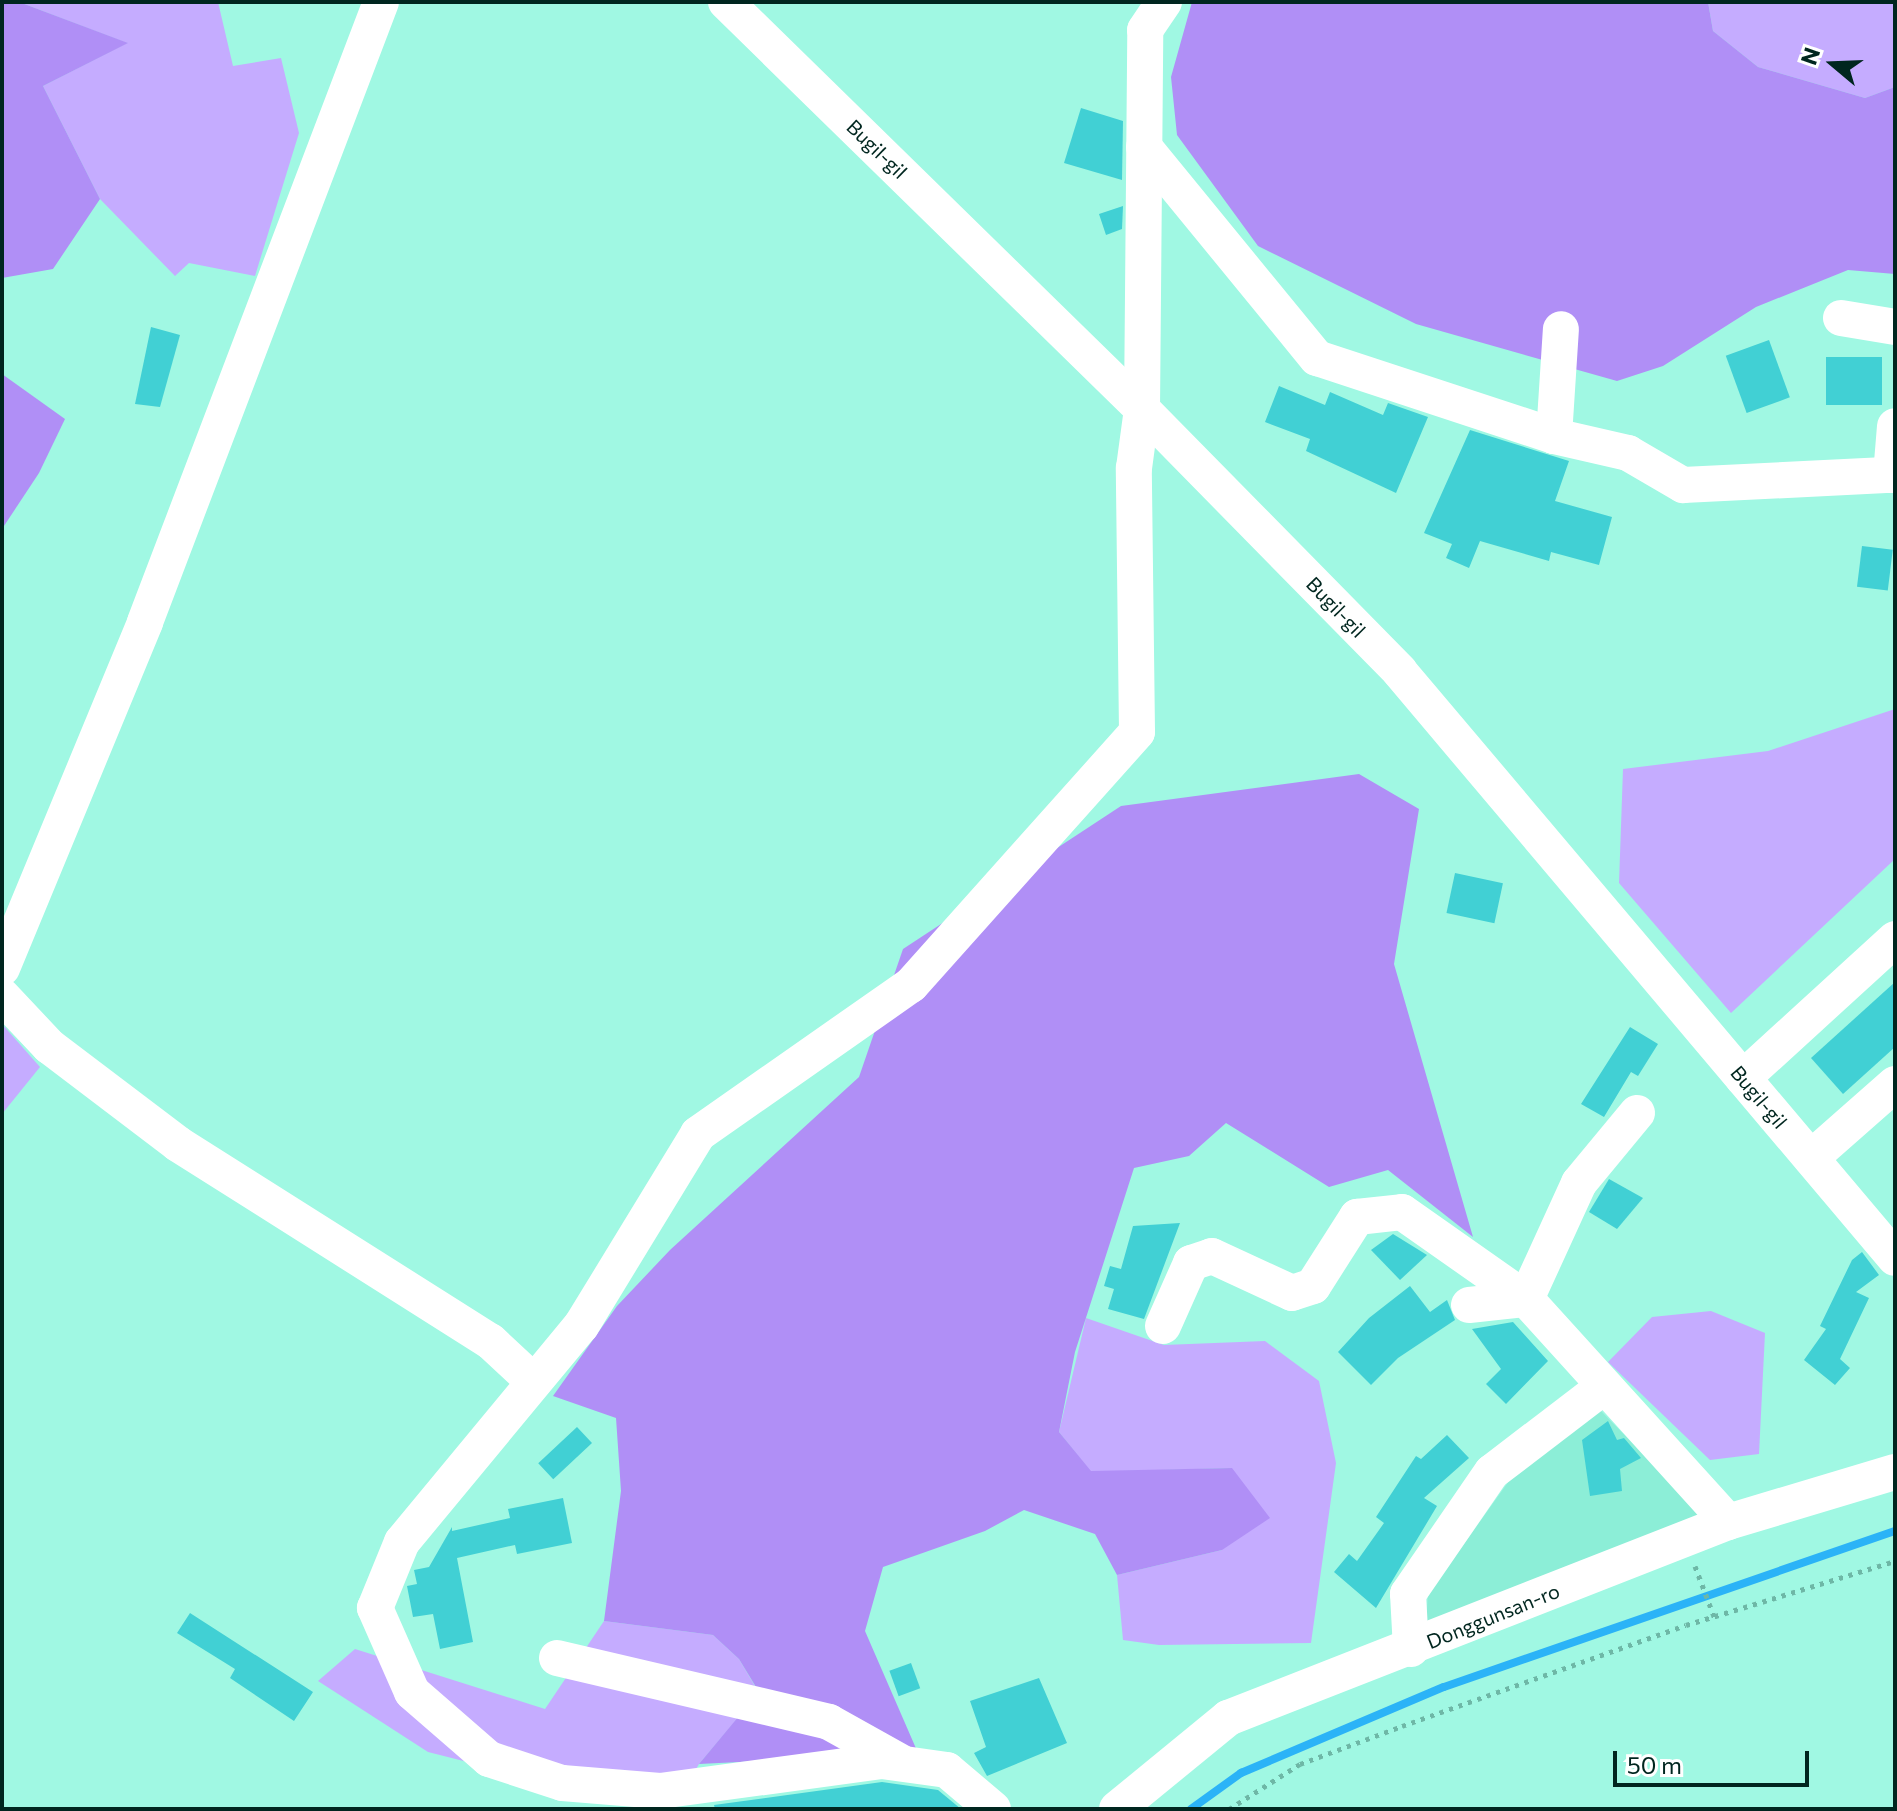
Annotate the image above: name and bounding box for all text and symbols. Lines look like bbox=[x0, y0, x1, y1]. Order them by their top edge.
north arrow bbox=[1793, 24, 1873, 104]
text: N bbox=[1794, 44, 1825, 68]
street label: Bugil-gil bbox=[842, 114, 912, 184]
street label: Bugil-gil bbox=[1301, 572, 1371, 642]
street label: Bugil-gil bbox=[1726, 1061, 1792, 1133]
street label: Donggunsan-ro bbox=[1423, 1578, 1563, 1654]
scale bar bbox=[1617, 1735, 1813, 1785]
text: 50 m bbox=[1627, 1750, 1682, 1779]

